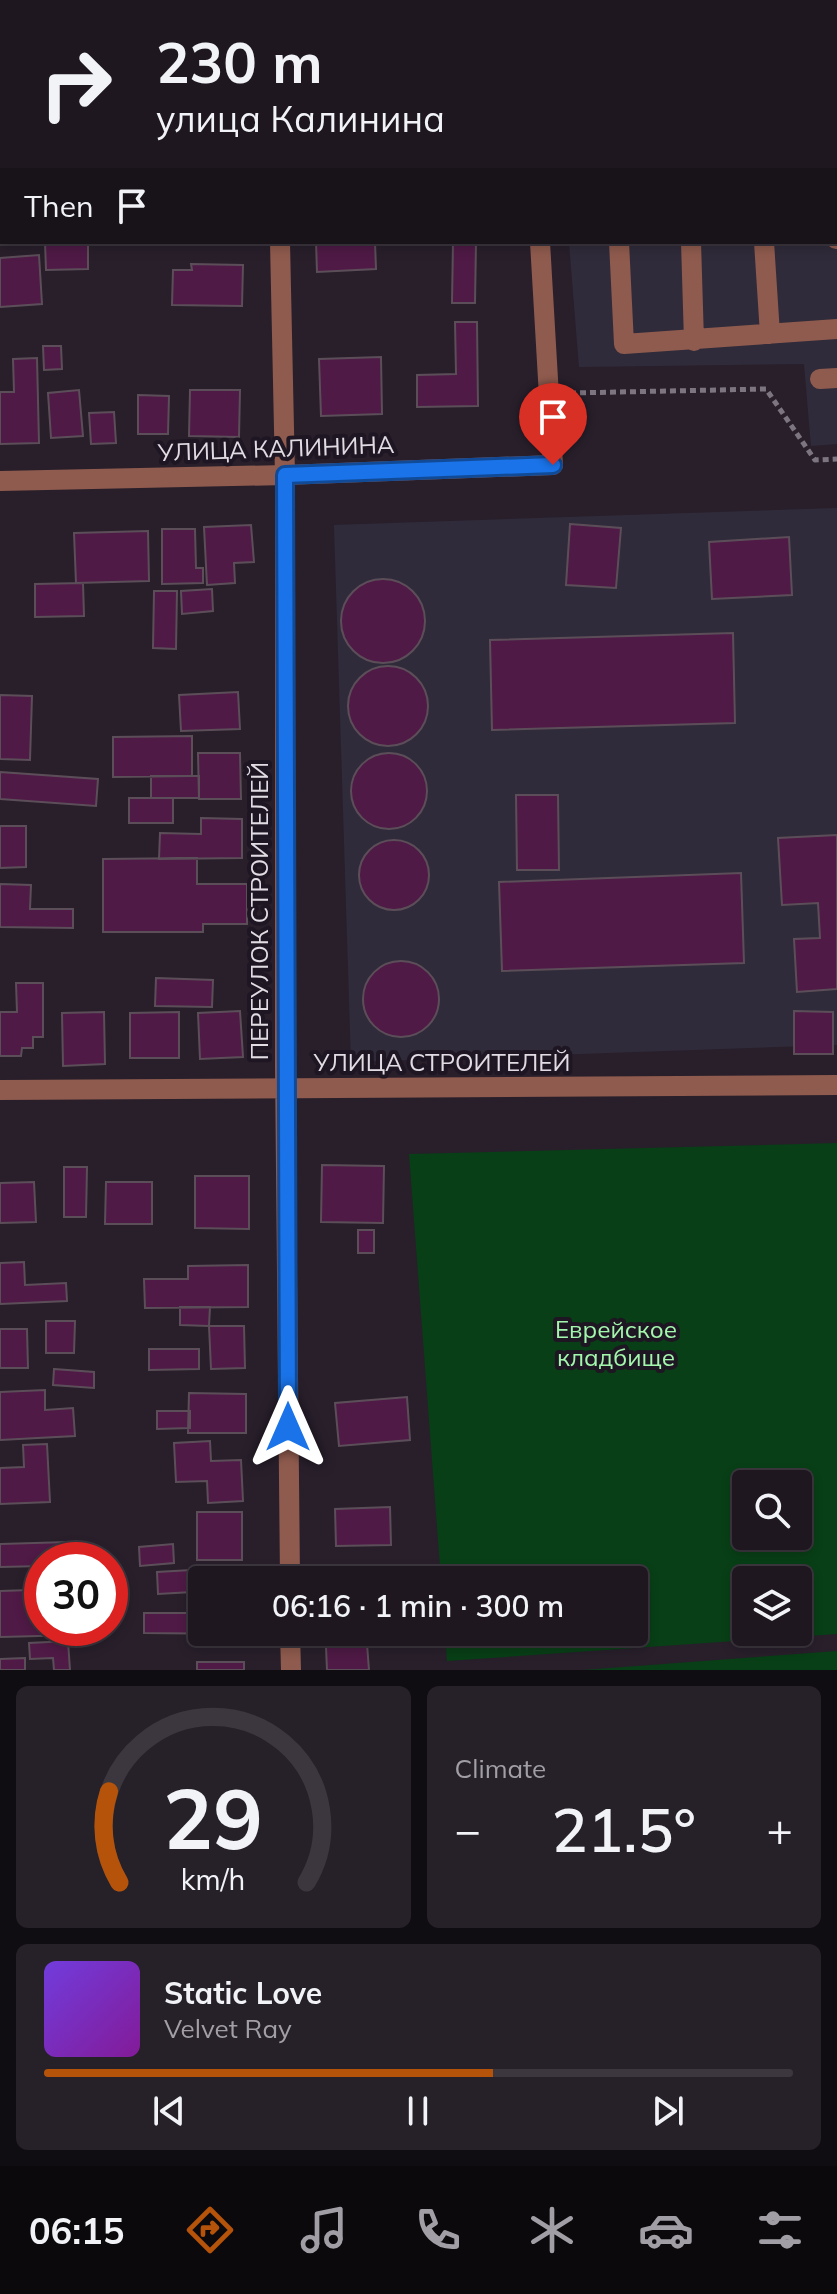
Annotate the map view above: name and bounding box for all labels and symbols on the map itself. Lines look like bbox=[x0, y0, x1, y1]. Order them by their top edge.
pin bbox=[519, 383, 587, 465]
street label: УЛИЦА КАЛИНИНА bbox=[156, 429, 395, 467]
street label: ПЕРЕУЛОК СТРОИТЕЛЕЙ bbox=[244, 762, 274, 1060]
street label: УЛИЦА СТРОИТЕЛЕЙ bbox=[313, 1047, 570, 1077]
park label: Еврейское кладбище bbox=[555, 1314, 677, 1372]
position arrow bbox=[246, 1385, 330, 1469]
speed limit sign: 30 bbox=[24, 1542, 128, 1646]

